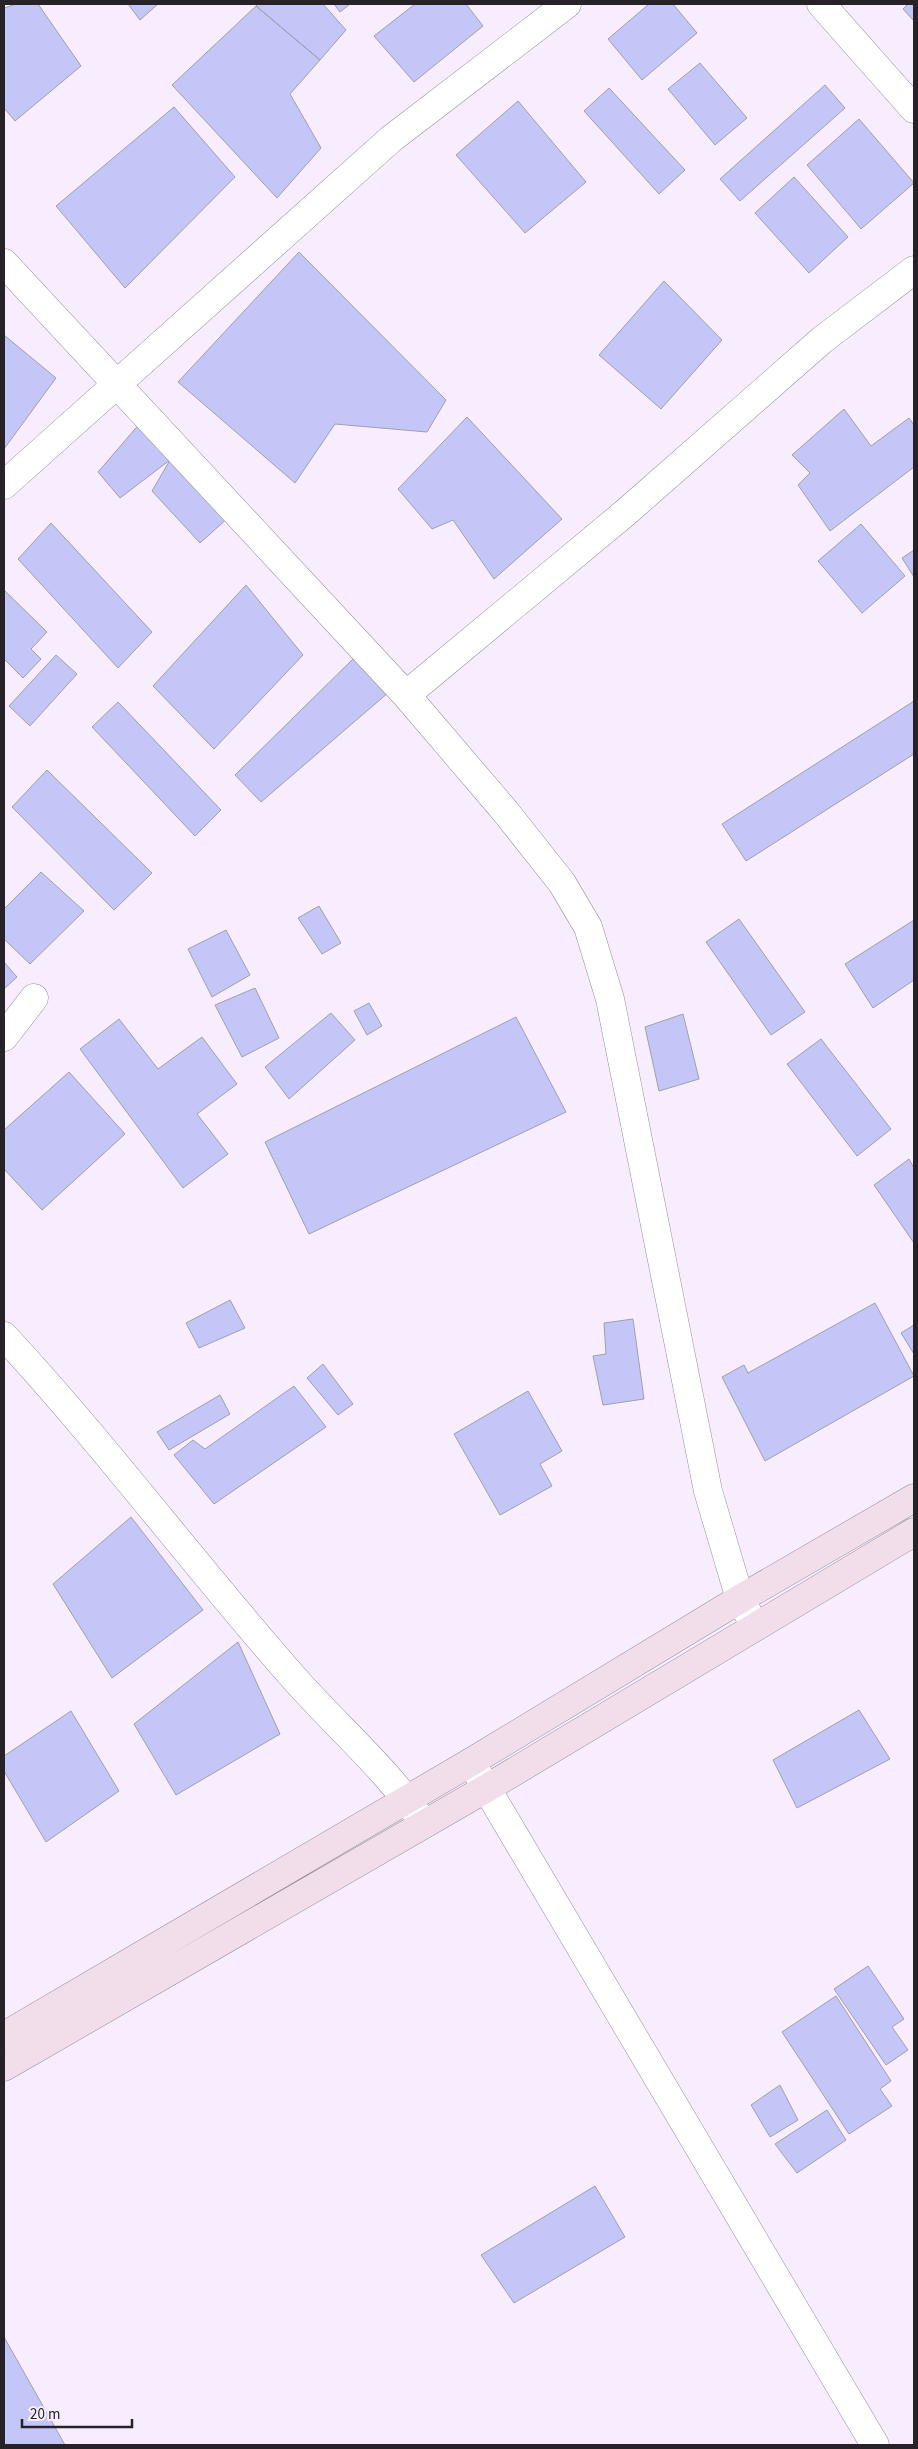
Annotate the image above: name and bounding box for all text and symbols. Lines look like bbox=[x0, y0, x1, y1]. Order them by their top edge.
scale bar bbox=[22, 2396, 132, 2428]
text: 20 m bbox=[30, 2404, 60, 2425]

